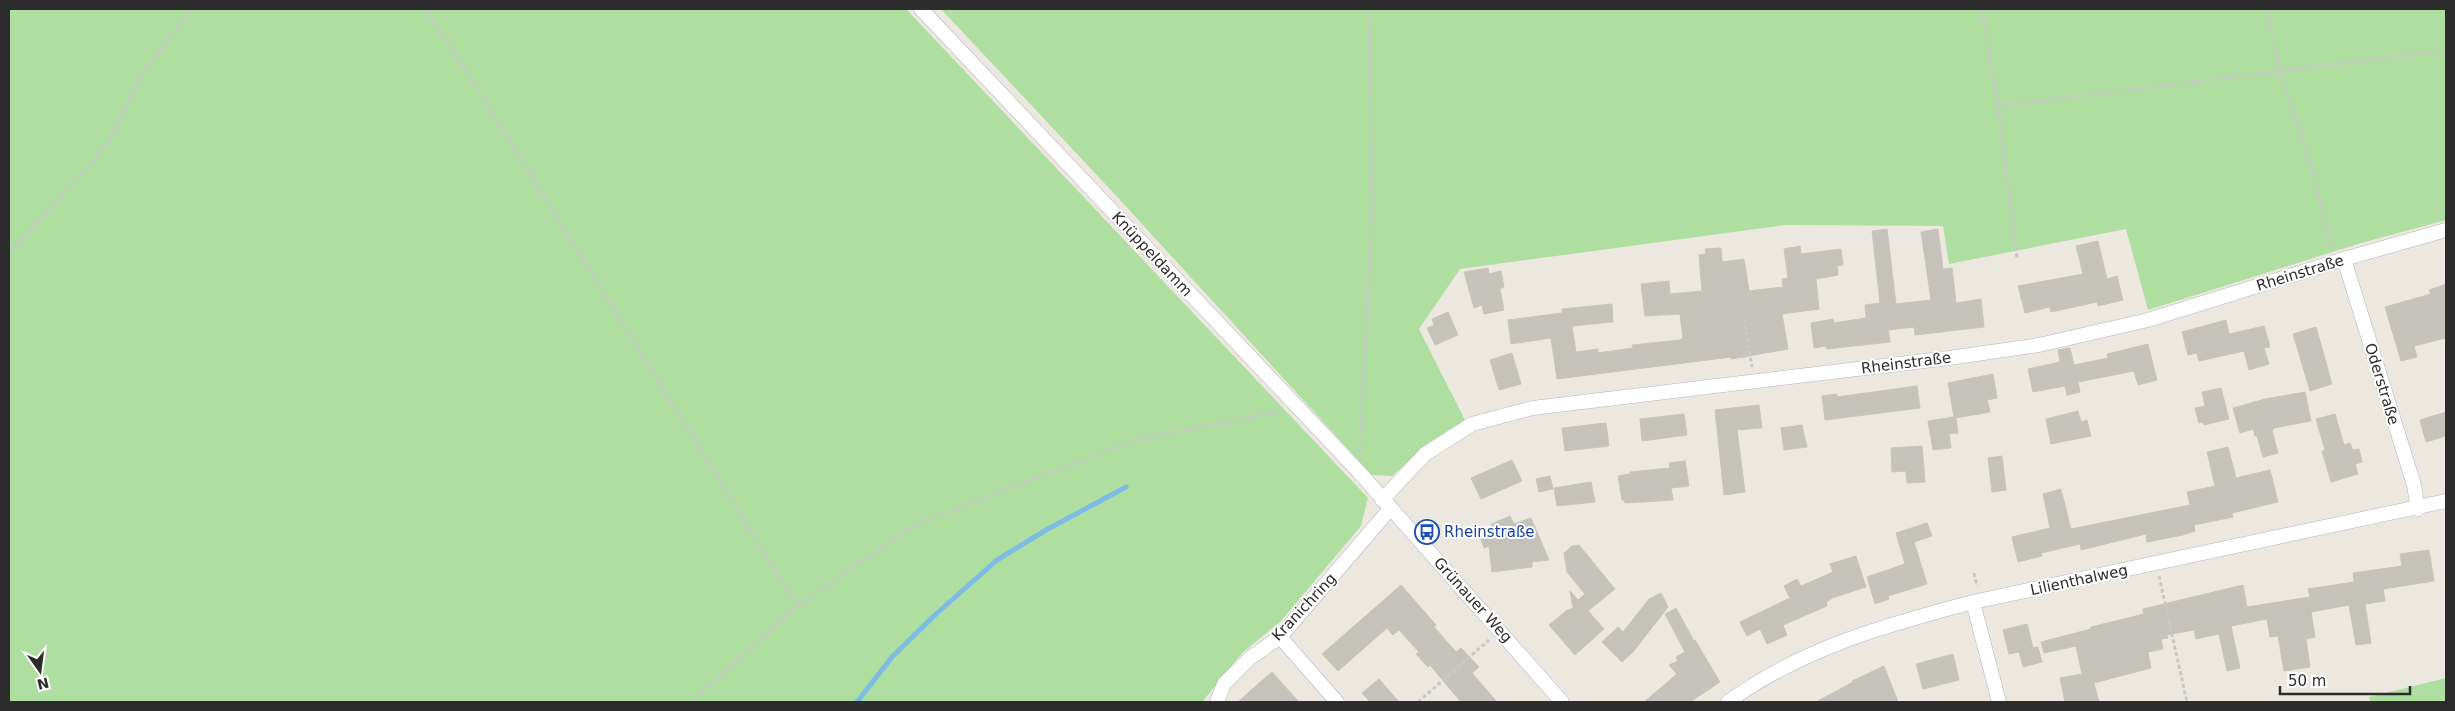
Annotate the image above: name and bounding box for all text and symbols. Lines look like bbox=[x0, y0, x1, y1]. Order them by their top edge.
street label: Knüppeldamm bbox=[1108, 208, 1196, 300]
street label: Rheinstraße bbox=[2254, 251, 2346, 295]
street label: Oderstraße bbox=[2361, 341, 2403, 427]
street label: Rheinstraße bbox=[1860, 349, 1952, 377]
bus stop icon: Rheinstraße bbox=[1414, 519, 1440, 545]
place label: Rheinstraße bbox=[1444, 523, 1535, 541]
street label: Grünauer Weg bbox=[1430, 554, 1516, 646]
street label: Lilienthalweg bbox=[2029, 561, 2129, 599]
street label: Kranichring bbox=[1268, 569, 1340, 645]
north arrow bbox=[15, 646, 65, 696]
scale bar bbox=[2280, 664, 2410, 696]
text: 50 m bbox=[2288, 672, 2326, 690]
text: N bbox=[36, 674, 51, 693]

